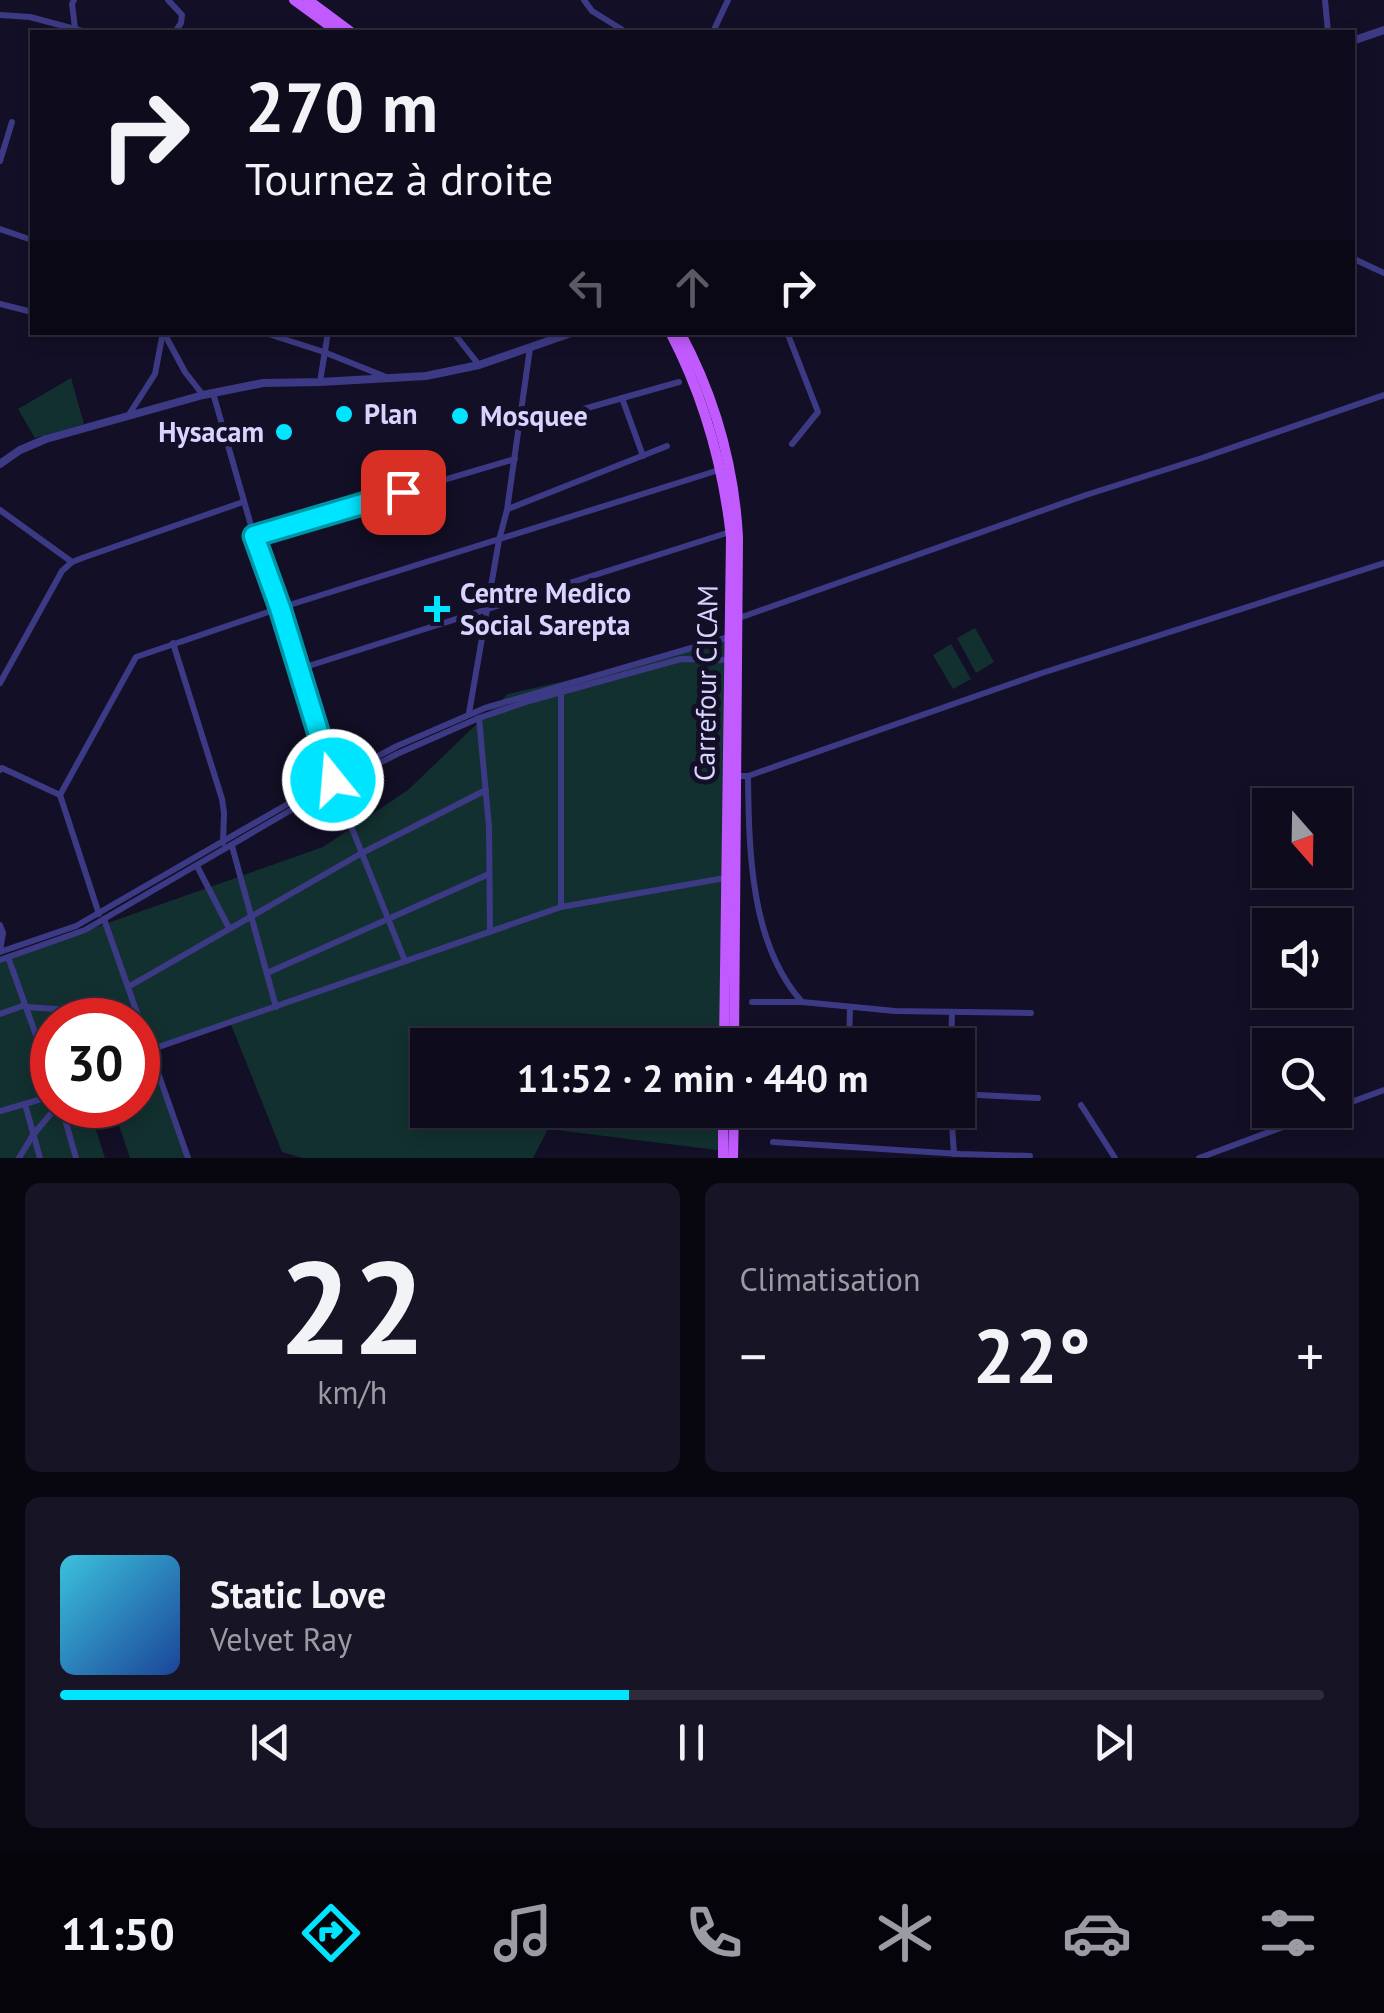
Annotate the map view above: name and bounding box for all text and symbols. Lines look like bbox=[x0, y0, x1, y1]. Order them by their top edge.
text: 270 m bbox=[245, 61, 438, 151]
icon: right bbox=[80, 70, 210, 200]
text: Tournez à droite bbox=[245, 149, 553, 207]
icon: left bbox=[560, 260, 615, 315]
icon: ahead bbox=[665, 260, 720, 315]
icon: right bbox=[770, 260, 825, 315]
place label: Plan bbox=[364, 395, 417, 432]
place label: Mosquee bbox=[480, 397, 588, 434]
marker: Plan bbox=[333, 403, 355, 425]
marker: Mosquee bbox=[449, 405, 471, 427]
place label: Hysacam bbox=[158, 413, 264, 450]
marker: Hysacam bbox=[273, 421, 295, 443]
pin bbox=[361, 450, 446, 535]
icon: arrive bbox=[376, 465, 431, 520]
place label: Centre Medico Social Sarepta bbox=[460, 574, 631, 643]
street label: Carrefour CICAM bbox=[685, 585, 726, 781]
marker: Centre Medico Social Sarepta bbox=[424, 596, 450, 622]
position arrow bbox=[281, 728, 385, 832]
north arrow bbox=[1252, 788, 1352, 888]
map controls bbox=[1252, 788, 1352, 1128]
button: sound bbox=[1252, 908, 1352, 1008]
speed limit sign: 30 bbox=[30, 998, 160, 1128]
button: search bbox=[1252, 1028, 1352, 1128]
text: 11:52 · 2 min · 440 m bbox=[517, 1053, 868, 1102]
text: 22 bbox=[279, 1222, 426, 1390]
text: Climatisation bbox=[740, 1258, 920, 1300]
text: 22° bbox=[973, 1307, 1091, 1404]
text: − bbox=[740, 1320, 767, 1391]
text: + bbox=[1296, 1320, 1324, 1391]
text: km/h bbox=[317, 1371, 387, 1413]
text: Static Love bbox=[210, 1569, 386, 1618]
text: Velvet Ray bbox=[210, 1618, 352, 1660]
icon: previous bbox=[243, 1715, 298, 1770]
icon: pause bbox=[664, 1715, 719, 1770]
icon: next bbox=[1086, 1715, 1141, 1770]
icon: directions bbox=[296, 1898, 366, 1968]
icon: music bbox=[488, 1898, 558, 1968]
icon: phone bbox=[679, 1898, 749, 1968]
icon: climate bbox=[870, 1898, 940, 1968]
icon: car bbox=[1062, 1898, 1132, 1968]
icon: filters bbox=[1253, 1898, 1323, 1968]
text: 11:50 bbox=[61, 1904, 175, 1962]

